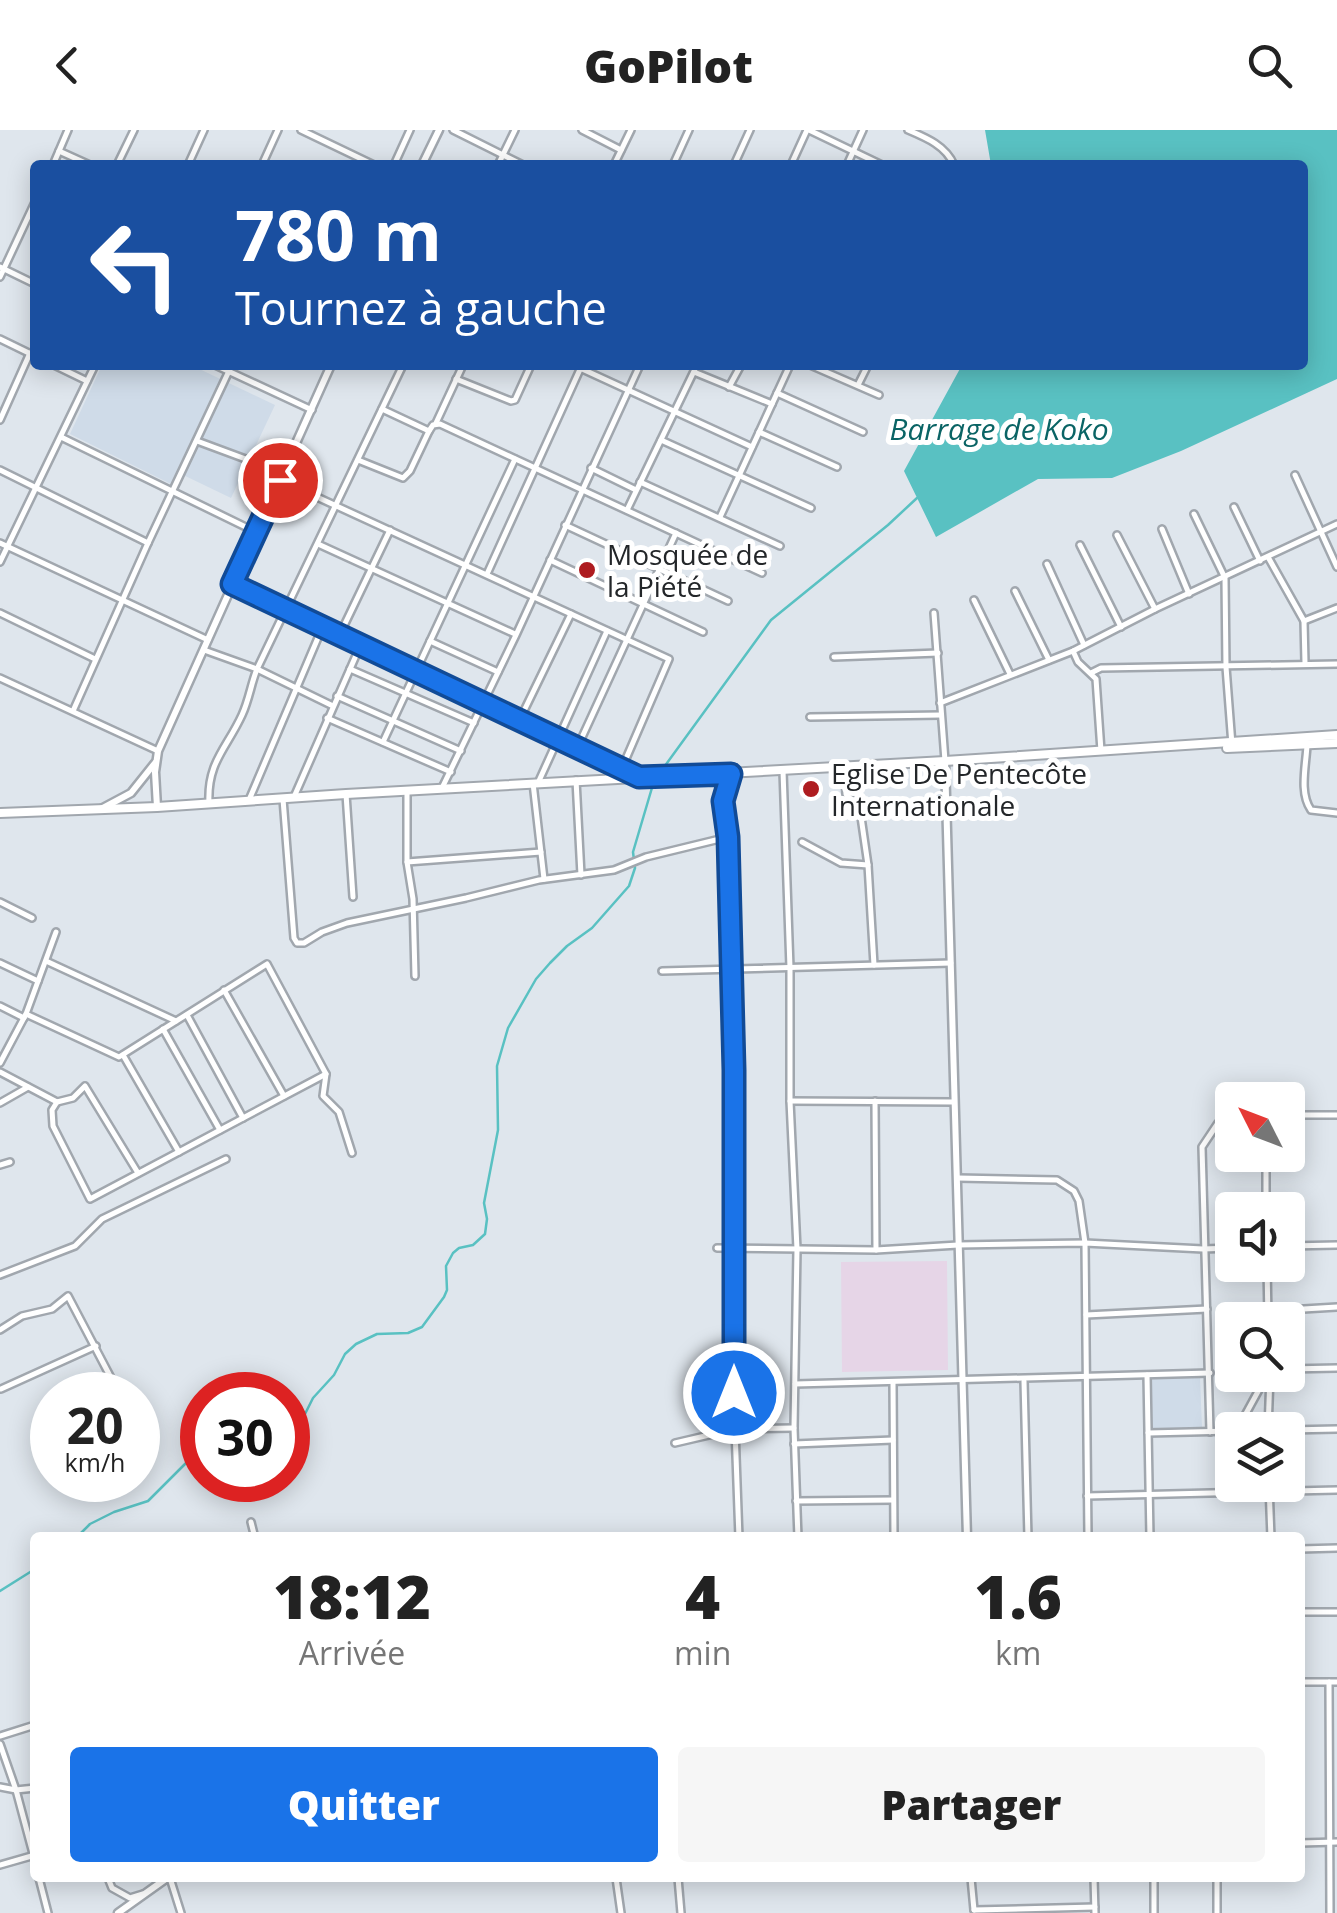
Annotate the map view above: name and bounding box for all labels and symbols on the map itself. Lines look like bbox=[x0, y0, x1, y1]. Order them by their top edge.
water label: Barrage de Koko bbox=[889, 408, 1109, 449]
pin bbox=[238, 438, 323, 523]
place label: Mosquée de la Piété bbox=[607, 535, 768, 605]
marker: Mosquée de la Piété bbox=[576, 559, 598, 581]
place label: Eglise De Pentecôte Internationale bbox=[831, 754, 1087, 824]
marker: Eglise De Pentecôte Internationale bbox=[800, 778, 822, 800]
north arrow bbox=[1215, 1082, 1305, 1172]
position arrow bbox=[682, 1341, 786, 1445]
speed limit sign: 30 bbox=[180, 1372, 310, 1502]

